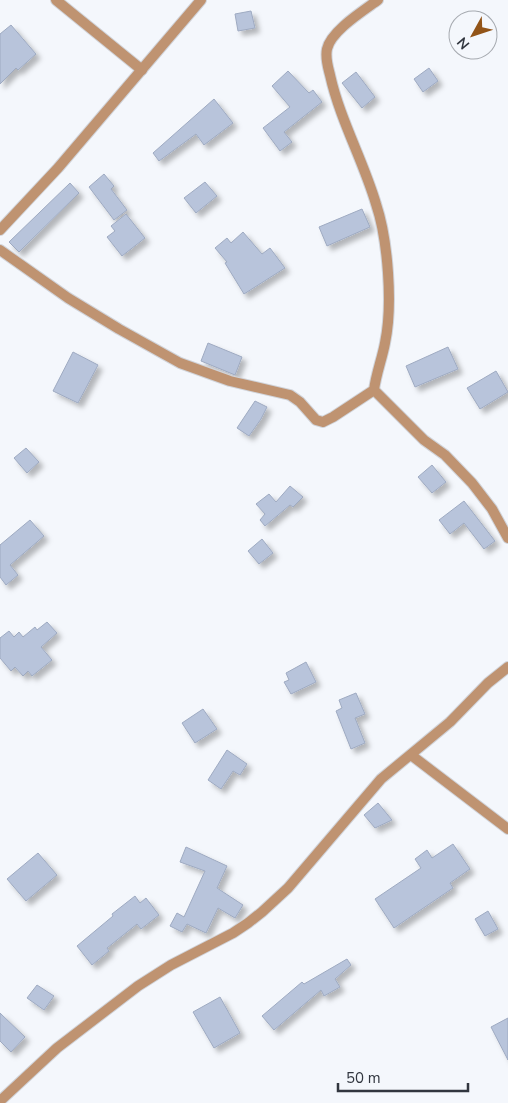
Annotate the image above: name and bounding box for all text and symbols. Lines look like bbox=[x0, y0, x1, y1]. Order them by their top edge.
north arrow bbox=[448, 10, 498, 60]
text: N bbox=[453, 33, 474, 53]
scale bar bbox=[338, 1060, 468, 1092]
text: 50 m bbox=[346, 1068, 381, 1088]

